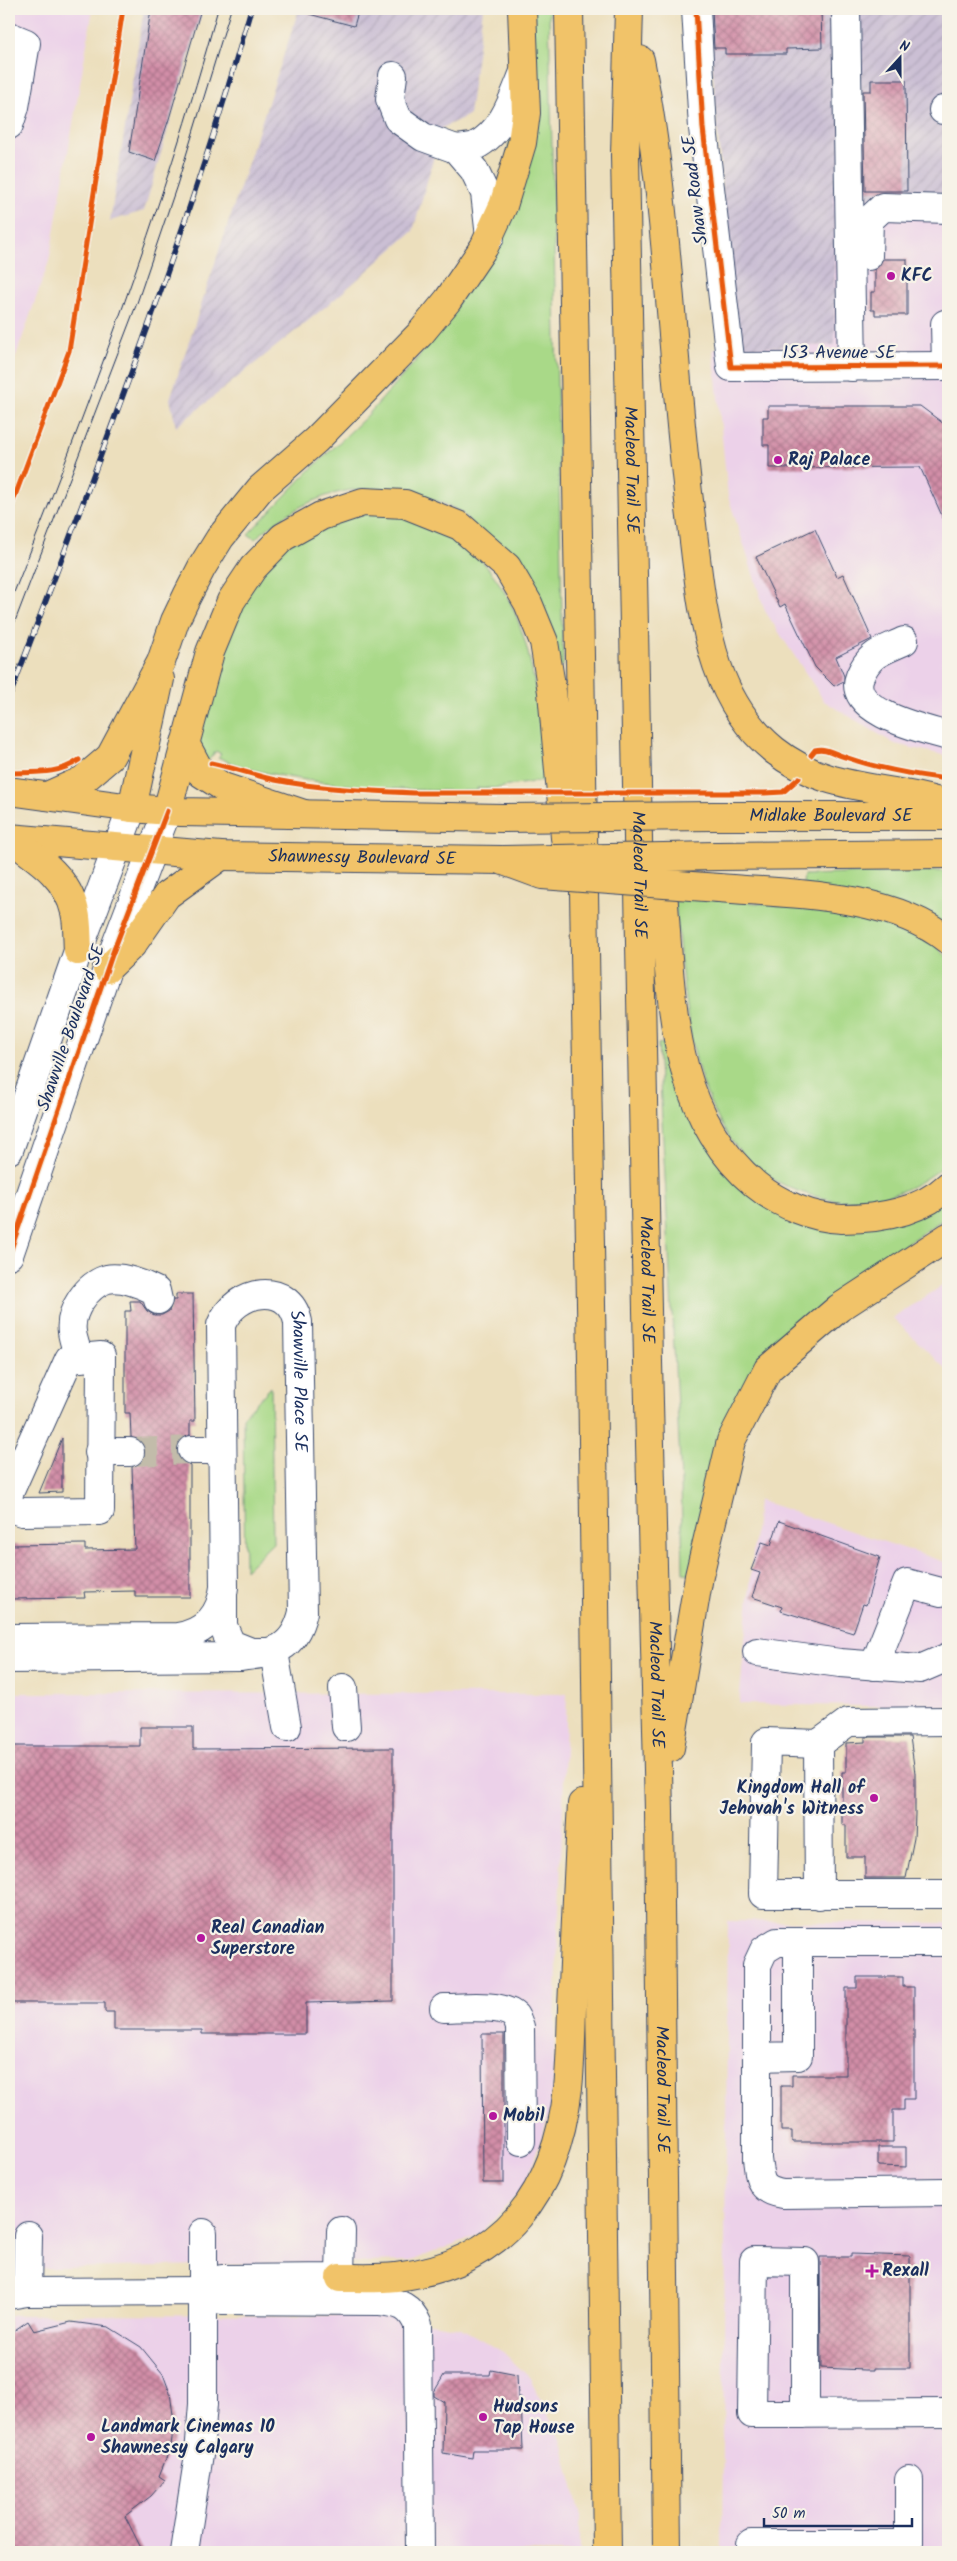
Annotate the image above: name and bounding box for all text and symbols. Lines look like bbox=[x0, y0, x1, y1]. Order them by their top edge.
north arrow bbox=[874, 32, 924, 82]
text: N bbox=[896, 35, 913, 59]
street label: Shaw Road SE bbox=[675, 133, 717, 247]
place label: KFC bbox=[901, 262, 933, 291]
marker: KFC bbox=[885, 270, 897, 282]
street label: 153 Avenue SE bbox=[782, 339, 896, 368]
street label: Macleod Trail SE bbox=[615, 406, 647, 534]
place label: Raj Palace bbox=[788, 446, 870, 475]
marker: Raj Palace bbox=[772, 454, 784, 466]
street label: Midlake Boulevard SE bbox=[749, 802, 913, 831]
street label: Macleod Trail SE bbox=[623, 811, 654, 939]
street label: Shawnessy Boulevard SE bbox=[268, 842, 457, 874]
street label: Shawville Boulevard SE bbox=[30, 940, 114, 1115]
street label: Macleod Trail SE bbox=[631, 1216, 662, 1344]
street label: Shawville Place SE bbox=[281, 1306, 315, 1453]
street label: Macleod Trail SE bbox=[640, 1620, 672, 1749]
place label: Kingdom Hall of Jehovah's Witness bbox=[719, 1774, 866, 1824]
marker: Kingdom Hall of Jehovah's Witness bbox=[868, 1792, 880, 1804]
place label: Real Canadian Superstore bbox=[211, 1914, 324, 1964]
marker: Real Canadian Superstore bbox=[195, 1932, 207, 1944]
street label: Macleod Trail SE bbox=[647, 2026, 677, 2154]
place label: Mobil bbox=[503, 2102, 545, 2131]
marker: Mobil bbox=[487, 2110, 499, 2122]
place label: Rexall bbox=[882, 2257, 929, 2286]
marker: Rexall bbox=[866, 2265, 878, 2277]
place label: Hudsons Tap House bbox=[493, 2393, 575, 2443]
marker: Hudsons Tap House bbox=[477, 2411, 489, 2423]
place label: Landmark Cinemas 10 Shawnessy Calgary bbox=[101, 2413, 275, 2463]
marker: Landmark Cinemas 10 Shawnessy Calgary bbox=[85, 2431, 97, 2443]
scale bar bbox=[764, 2496, 912, 2528]
text: 50 m bbox=[772, 2502, 806, 2526]

